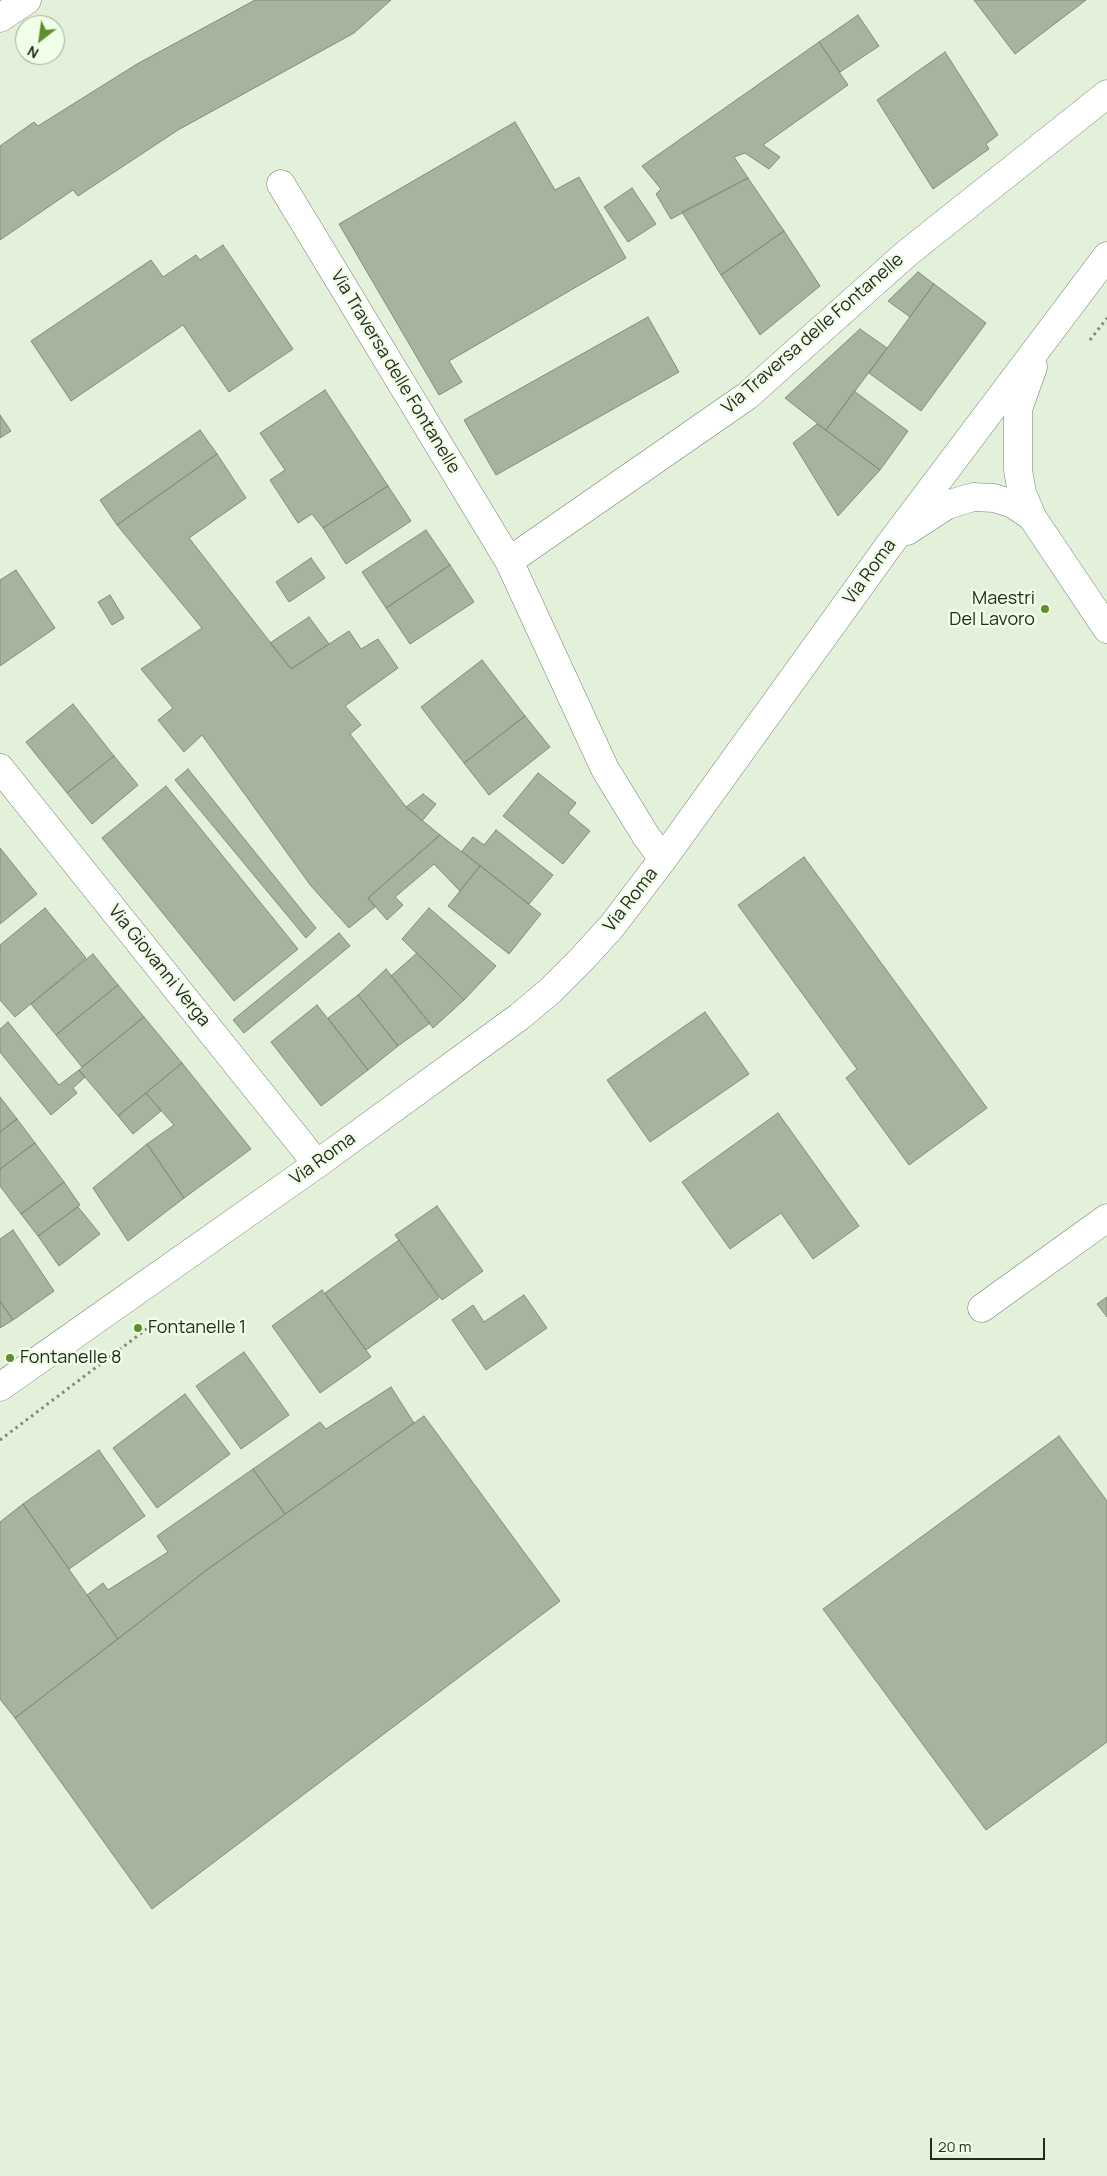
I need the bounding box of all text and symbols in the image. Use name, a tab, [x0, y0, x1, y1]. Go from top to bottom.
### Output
north arrow	[15, 15, 65, 65]
text: N	[24, 42, 42, 63]
street label: Via Traversa delle Fontanelle	[718, 249, 908, 419]
street label: Via Traversa delle Fontanelle	[326, 266, 464, 478]
street label: Via Roma	[839, 535, 901, 609]
place label: Maestri Del Lavoro	[949, 588, 1035, 630]
marker: Maestri Del Lavoro	[1039, 603, 1051, 615]
street label: Via Roma	[599, 864, 663, 936]
street label: Via Giovanni Verga	[103, 901, 215, 1031]
street label: Via Roma	[286, 1128, 360, 1190]
place label: Fontanelle 1	[148, 1317, 246, 1339]
marker: Fontanelle 1	[132, 1322, 144, 1334]
place label: Fontanelle 8	[20, 1347, 121, 1369]
marker: Fontanelle 8	[4, 1352, 16, 1364]
scale bar	[932, 2128, 1047, 2160]
text: 20 m	[938, 2136, 971, 2157]

